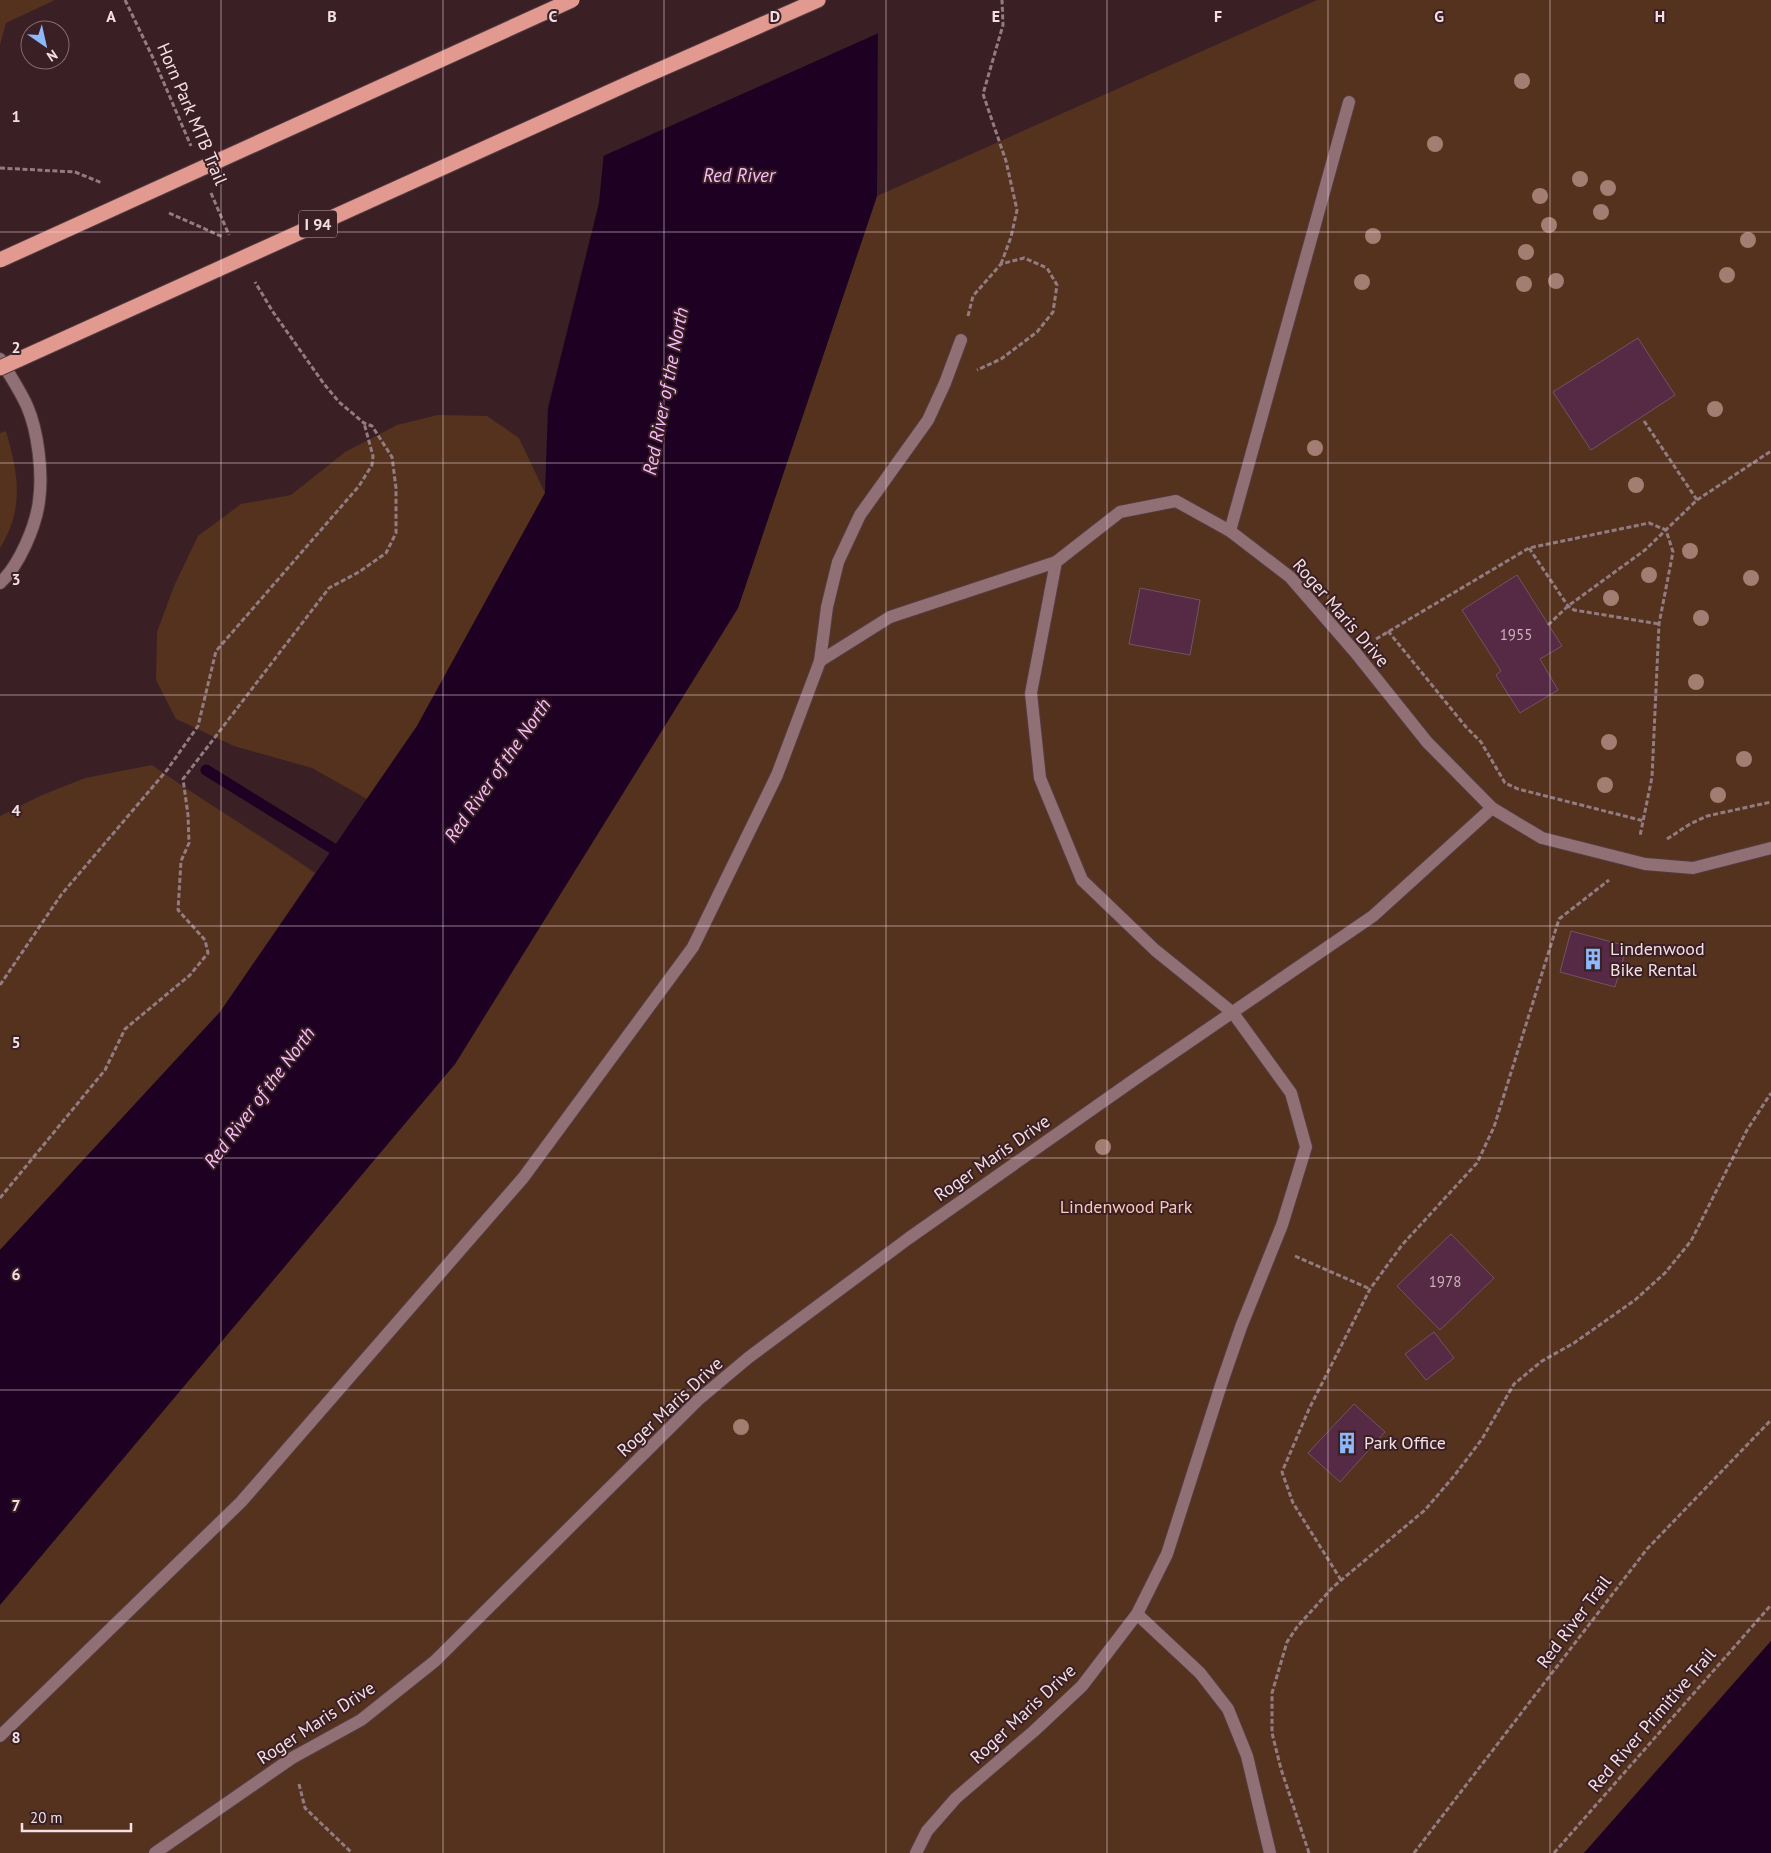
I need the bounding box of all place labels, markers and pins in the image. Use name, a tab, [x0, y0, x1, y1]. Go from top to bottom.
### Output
place label: Lindenwood Bike Rental	[1610, 937, 1705, 981]
building icon: Lindenwood Bike Rental	[1580, 946, 1606, 972]
building icon: Park Office	[1334, 1430, 1360, 1456]
place label: Park Office	[1364, 1431, 1446, 1454]

